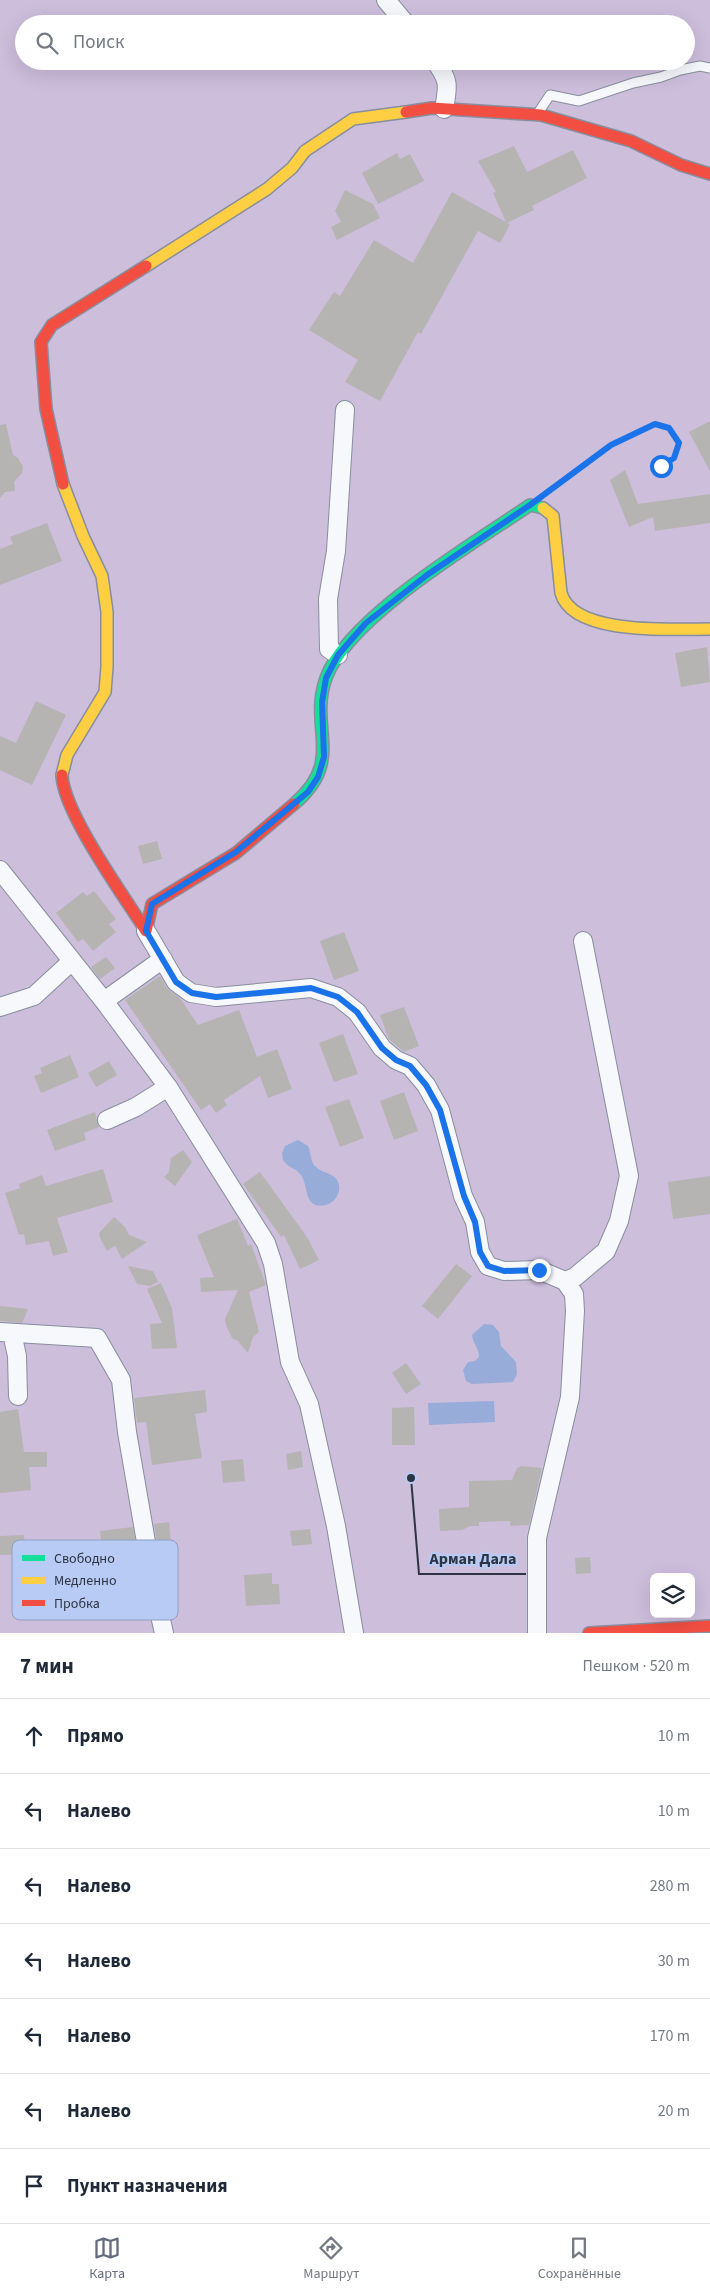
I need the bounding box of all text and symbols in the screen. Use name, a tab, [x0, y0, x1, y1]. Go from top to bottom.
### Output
search box	[15, 15, 695, 70]
icon: search	[33, 29, 61, 57]
text: Поиск	[73, 29, 124, 56]
route start	[650, 455, 673, 478]
route end	[528, 1259, 551, 1282]
legend	[12, 1540, 178, 1620]
callout: Арман Дала	[419, 1543, 526, 1574]
text: Арман Дала	[429, 1548, 516, 1570]
text: Свободно	[54, 1549, 115, 1569]
text: Медленно	[54, 1571, 117, 1591]
map controls	[650, 1573, 695, 1618]
button: layers	[650, 1573, 695, 1618]
text: Пробка	[54, 1594, 100, 1614]
text: 7 мин	[20, 1651, 74, 1681]
text: Пешком · 520 m	[583, 1655, 690, 1677]
icon: ahead	[20, 1722, 48, 1750]
text: Прямо	[67, 1723, 124, 1750]
text: 10 m	[658, 1725, 690, 1747]
icon: left	[20, 1797, 48, 1825]
text: Налево	[67, 1798, 131, 1825]
text: 10 m	[658, 1800, 690, 1822]
icon: left	[20, 1872, 48, 1900]
text: Налево	[67, 1873, 131, 1900]
text: 280 m	[650, 1875, 690, 1897]
icon: left	[20, 1947, 48, 1975]
text: Налево	[67, 1948, 131, 1975]
text: 30 m	[658, 1950, 690, 1972]
icon: left	[20, 2022, 48, 2050]
text: Налево	[67, 2023, 131, 2050]
text: 170 m	[650, 2025, 690, 2047]
icon: left	[20, 2097, 48, 2125]
text: Налево	[67, 2098, 131, 2125]
text: 20 m	[658, 2100, 690, 2122]
icon: arrive	[20, 2172, 48, 2200]
text: Пункт назначения	[67, 2173, 228, 2200]
tab: Карта	[89, 2234, 125, 2284]
tab: Маршрут	[303, 2234, 359, 2284]
tab: Сохранённые	[538, 2234, 621, 2284]

